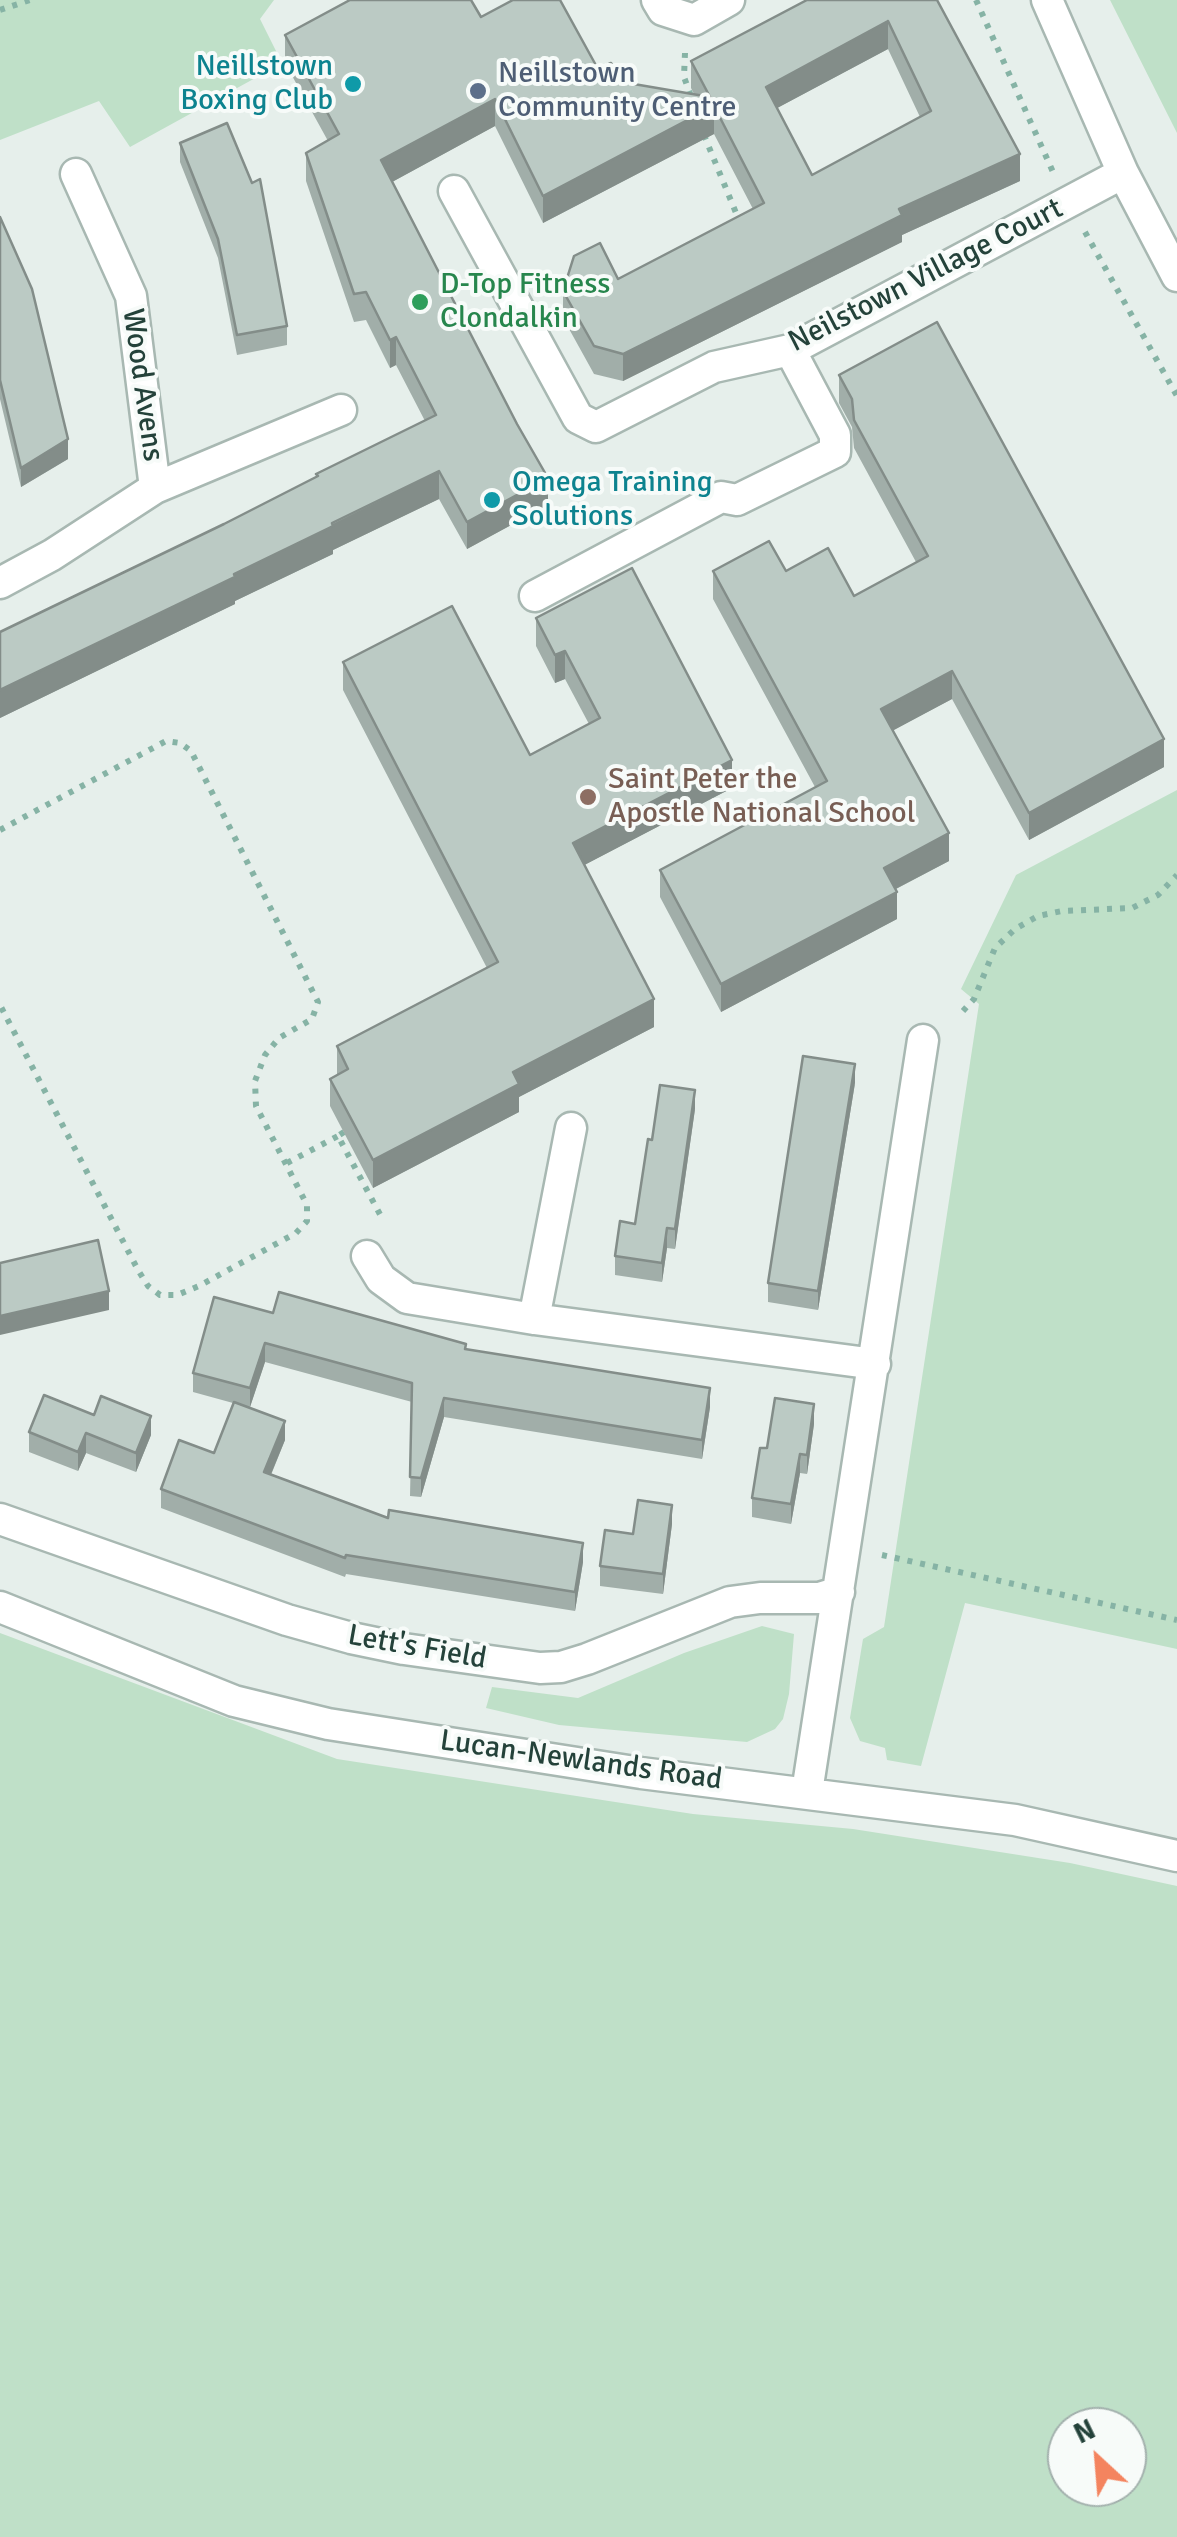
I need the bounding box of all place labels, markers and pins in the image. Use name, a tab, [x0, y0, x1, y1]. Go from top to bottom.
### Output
place label: Neillstown Boxing Club	[180, 49, 333, 120]
place label: Neillstown Community Centre	[498, 56, 737, 126]
marker: Neillstown Boxing Club	[342, 73, 364, 95]
marker: Neillstown Community Centre	[467, 80, 489, 102]
place label: D-Top Fitness Clondalkin	[440, 267, 610, 338]
marker: D-Top Fitness Clondalkin	[409, 291, 431, 313]
place label: Omega Training Solutions	[512, 465, 713, 536]
marker: Omega Training Solutions	[481, 489, 503, 511]
place label: Saint Peter the Apostle National School	[608, 762, 915, 832]
marker: Saint Peter the Apostle National School	[577, 786, 599, 808]

